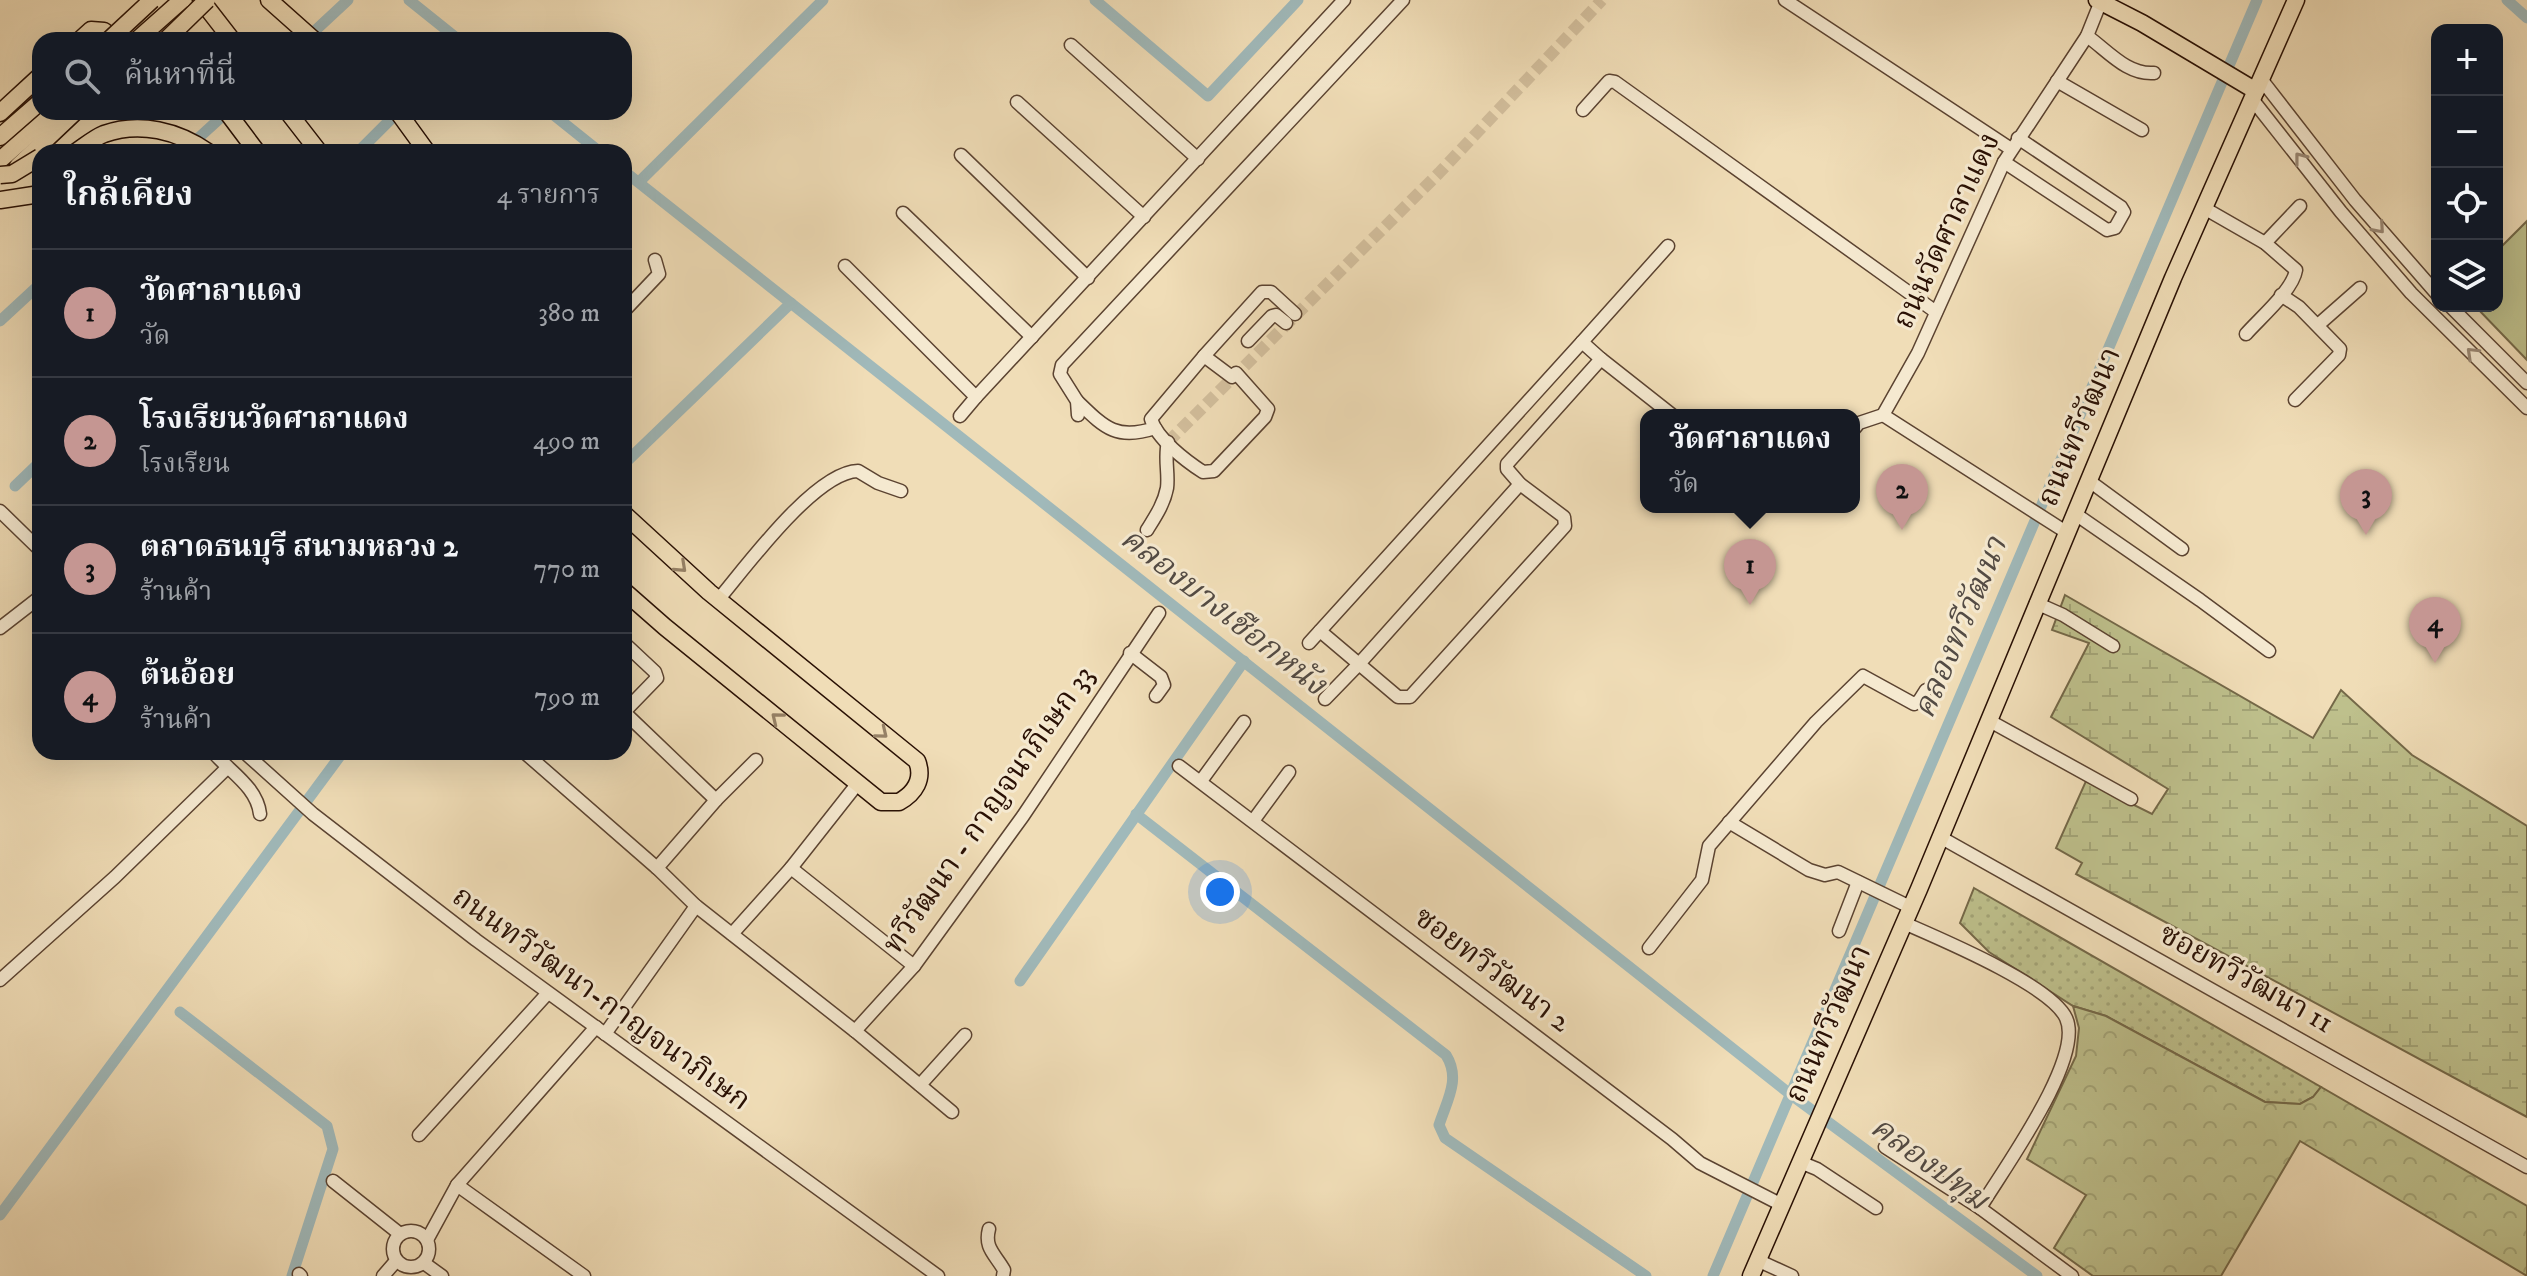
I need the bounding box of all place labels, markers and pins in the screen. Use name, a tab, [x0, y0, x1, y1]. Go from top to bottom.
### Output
pin: 2	[1876, 464, 1928, 530]
pin: 3	[2340, 469, 2392, 535]
pin: 1	[1724, 539, 1776, 605]
pin: 4	[2409, 597, 2461, 663]

